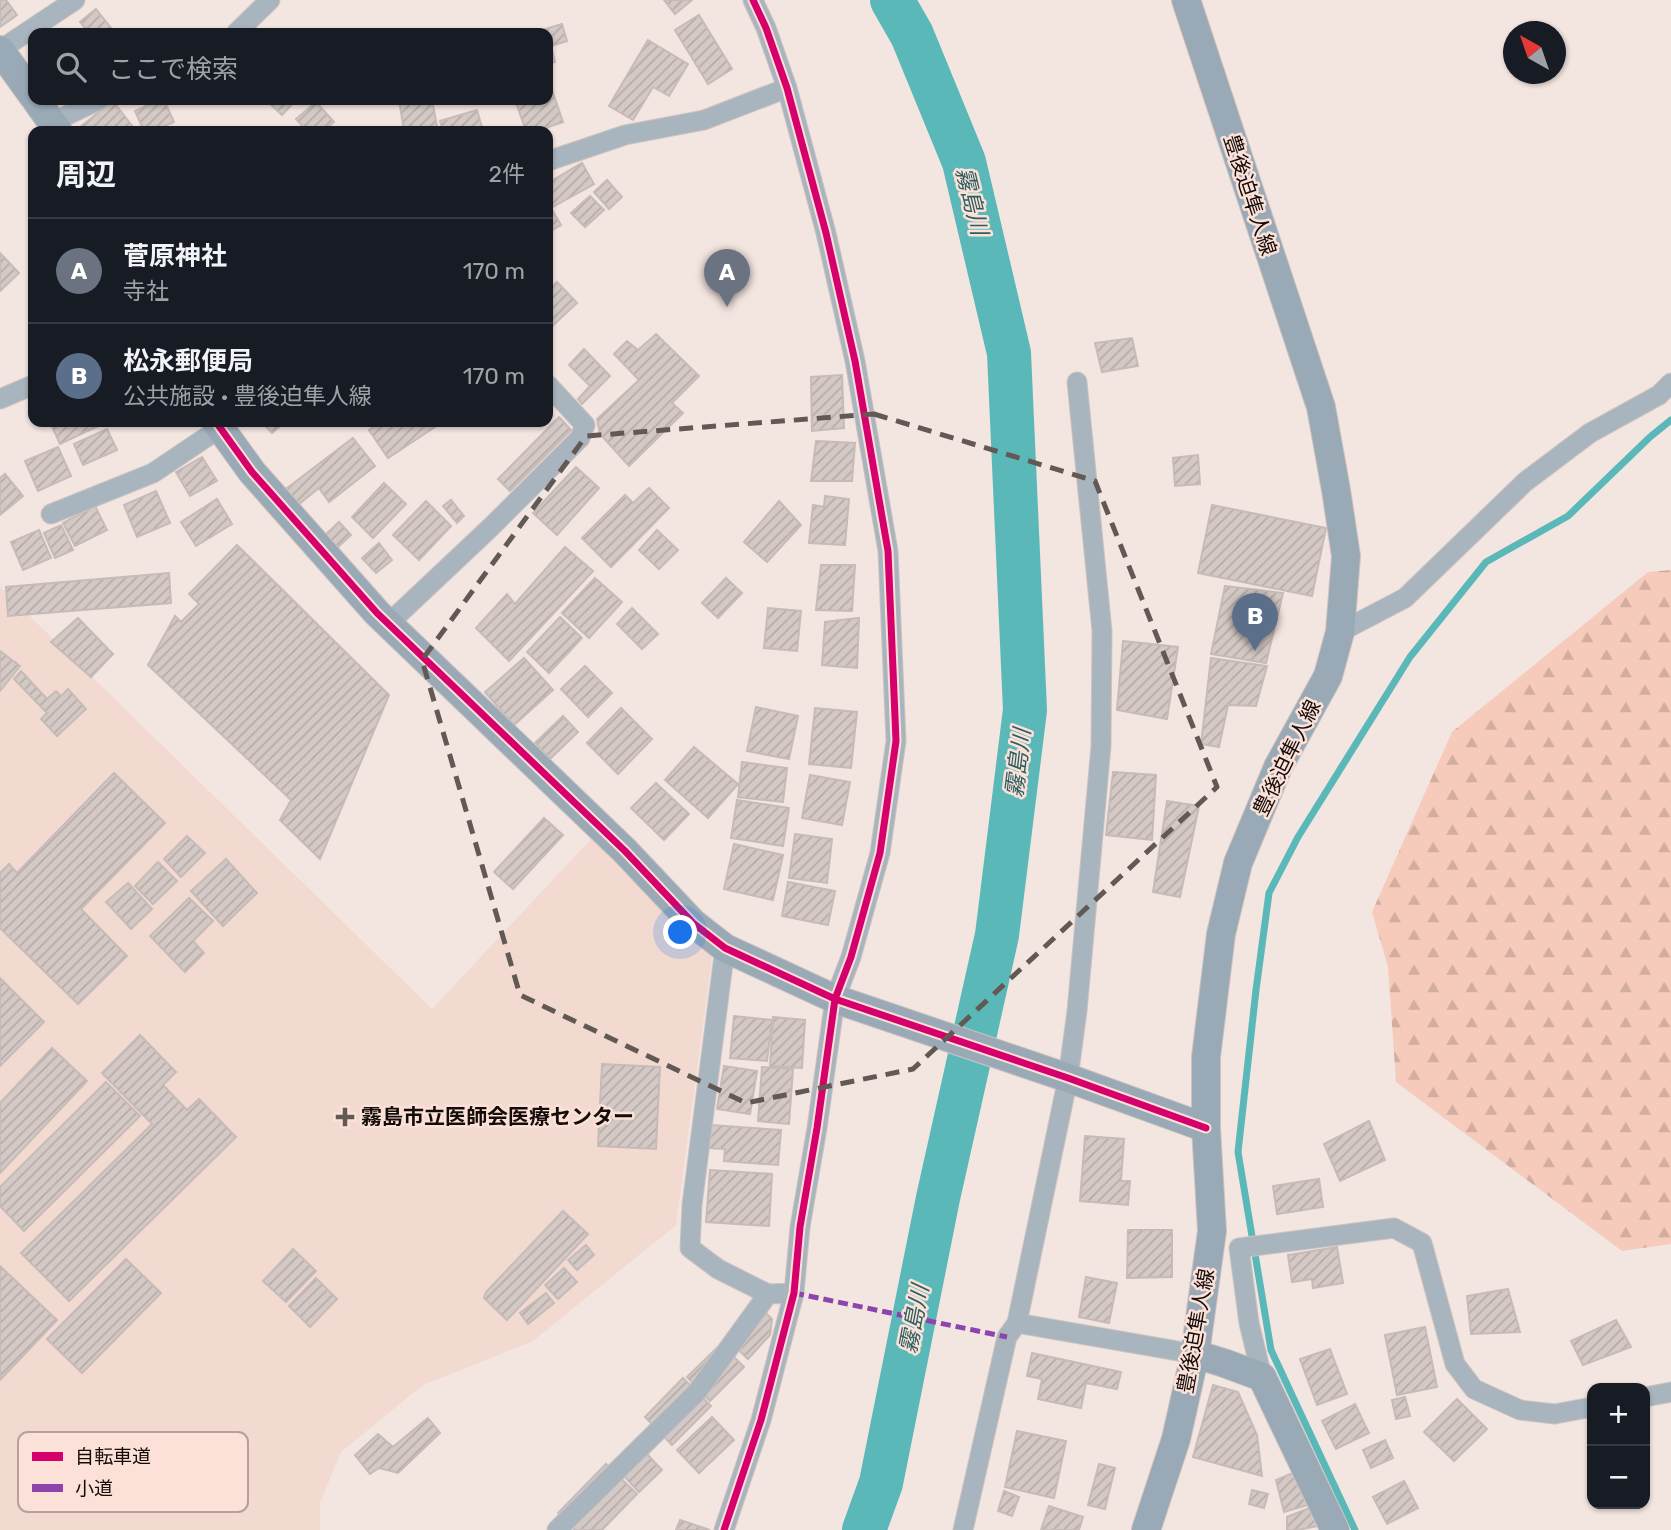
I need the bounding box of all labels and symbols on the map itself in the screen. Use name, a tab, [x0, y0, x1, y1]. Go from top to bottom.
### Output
north arrow	[1503, 21, 1566, 84]
street label: 豊後迫隼人線	[1219, 131, 1282, 259]
water label: 霧島川	[950, 164, 995, 241]
pin: A	[704, 249, 750, 307]
pin: B	[1232, 593, 1278, 651]
street label: 豊後迫隼人線	[1248, 696, 1325, 820]
water label: 霧島川	[1000, 724, 1036, 799]
your location	[663, 915, 697, 949]
place label: 霧島市立医師会医療センター	[361, 1104, 634, 1129]
marker: 霧島市立医師会医療センター	[335, 1107, 355, 1127]
street label: 豊後迫隼人線	[1172, 1267, 1219, 1395]
water label: 霧島川	[894, 1280, 935, 1356]
legend	[18, 1432, 248, 1512]
text: 自転車道	[75, 1445, 151, 1468]
text: 小道	[75, 1477, 113, 1500]

